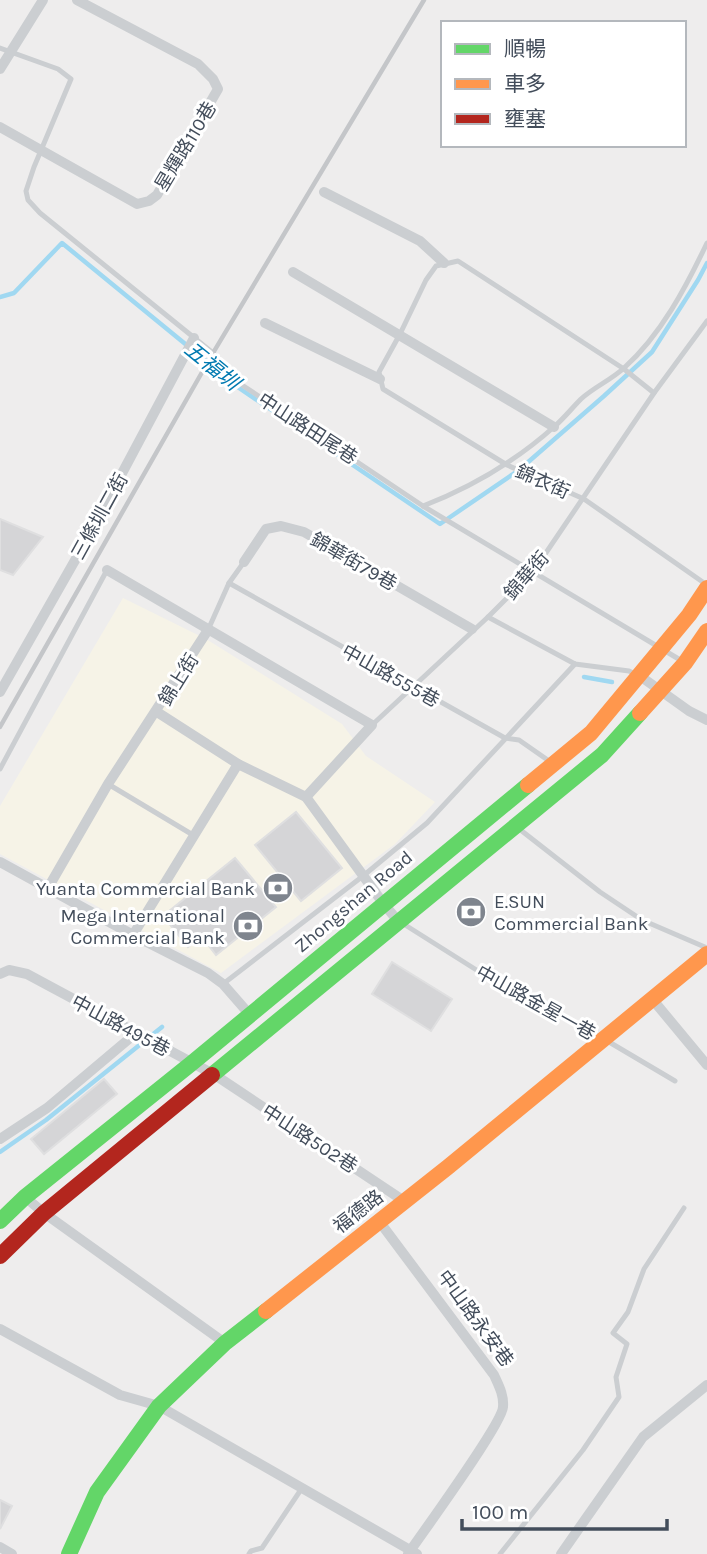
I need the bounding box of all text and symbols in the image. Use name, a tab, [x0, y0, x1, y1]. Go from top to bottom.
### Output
legend	[441, 21, 686, 147]
text: 順暢	[504, 37, 546, 61]
text: 車多	[504, 72, 546, 96]
street label: 星輝路110巷	[151, 98, 221, 195]
text: 壅塞	[504, 107, 546, 131]
water label: 五福圳	[180, 337, 246, 397]
street label: 中山路田尾巷	[254, 389, 361, 469]
street label: 錦衣街	[512, 460, 573, 504]
street label: 三條圳二街	[67, 470, 133, 563]
street label: 錦華街79巷	[306, 528, 401, 595]
street label: 錦華街	[500, 547, 554, 604]
street label: 中山路555巷	[338, 640, 443, 712]
street label: 錦上街	[154, 650, 203, 710]
street label: Zhongshan Road	[290, 846, 417, 957]
bank icon: Yuanta Commercial Bank	[261, 871, 295, 905]
place label: Yuanta Commercial Bank	[36, 878, 255, 900]
place label: E.SUN Commercial Bank	[494, 891, 649, 935]
bank icon: E.SUN Commercial Bank	[454, 895, 488, 929]
place label: Mega International Commercial Bank	[61, 905, 225, 949]
bank icon: Mega International Commercial Bank	[231, 909, 265, 943]
street label: 中山路金星一巷	[472, 961, 599, 1045]
street label: 中山路495巷	[68, 991, 174, 1061]
street label: 中山路502巷	[258, 1100, 361, 1178]
street label: 福德路	[329, 1186, 388, 1238]
street label: 中山路永安巷	[433, 1266, 518, 1371]
scale bar	[462, 1488, 667, 1532]
text: 100 m	[472, 1500, 529, 1524]

